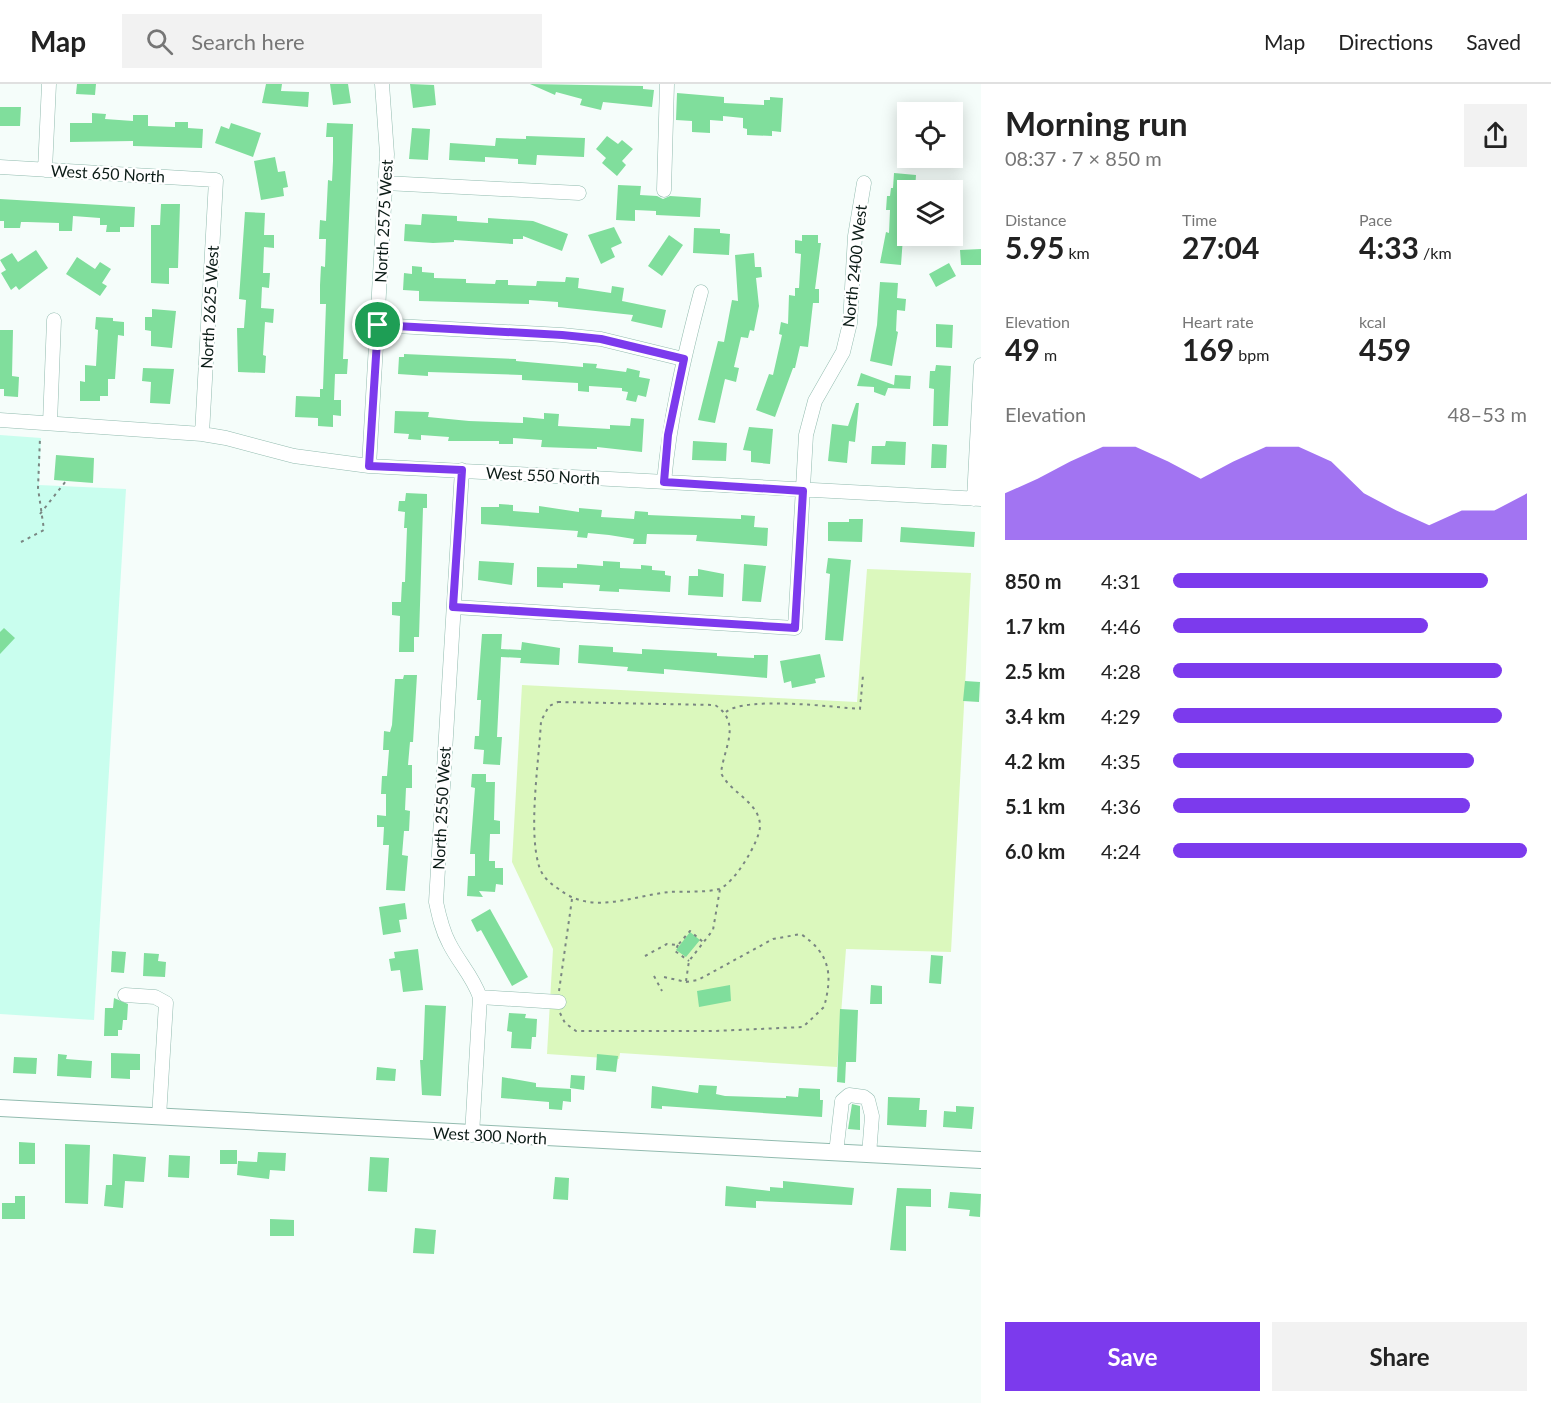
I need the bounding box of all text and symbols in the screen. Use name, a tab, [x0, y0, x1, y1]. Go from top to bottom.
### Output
search box	[122, 14, 542, 68]
text: Map	[30, 24, 86, 58]
icon: search	[143, 25, 176, 58]
text: Search here	[191, 28, 305, 55]
text: Map	[1264, 29, 1305, 54]
text: Directions	[1338, 29, 1433, 54]
text: Saved	[1466, 29, 1521, 54]
map controls	[897, 102, 963, 246]
button: locate	[897, 102, 963, 168]
text: Morning run	[1005, 103, 1188, 143]
button: share	[1464, 104, 1527, 167]
text: 08:37 · 7 × 850 m	[1005, 146, 1162, 170]
street label: North 2575 West	[370, 159, 396, 283]
street label: West 650 North	[50, 161, 166, 185]
button: layers	[897, 180, 963, 246]
street label: North 2400 West	[838, 203, 870, 328]
text: Distance	[1005, 210, 1066, 229]
text: Time	[1182, 210, 1217, 229]
text: Pace	[1359, 210, 1392, 229]
text: 5.95	[1005, 229, 1064, 265]
text: 27:04	[1182, 229, 1259, 265]
text: 4:33	[1359, 229, 1419, 265]
text: km	[1064, 243, 1090, 262]
text: /km	[1419, 243, 1452, 262]
street label: North 2625 West	[196, 245, 222, 369]
pin	[352, 299, 403, 350]
icon: arrive	[361, 308, 394, 341]
text: Elevation	[1005, 312, 1070, 331]
text: Heart rate	[1182, 312, 1254, 331]
text: kcal	[1359, 312, 1386, 331]
text: 49	[1005, 331, 1040, 367]
text: 169	[1182, 331, 1234, 367]
text: 459	[1359, 331, 1411, 367]
text: m	[1040, 345, 1057, 364]
text: bpm	[1234, 345, 1269, 364]
text: Elevation	[1005, 402, 1086, 426]
text: 48–53 m	[1447, 402, 1527, 426]
street label: West 550 North	[485, 463, 601, 487]
text: 850 m	[1005, 569, 1061, 593]
text: 4:31	[1101, 569, 1141, 593]
text: 1.7 km	[1005, 614, 1065, 638]
text: 4:46	[1101, 614, 1141, 638]
text: 2.5 km	[1005, 659, 1065, 683]
text: 4:28	[1101, 659, 1141, 683]
text: 3.4 km	[1005, 704, 1065, 728]
text: 4:29	[1101, 704, 1141, 728]
street label: North 2550 West	[428, 746, 454, 870]
text: 4.2 km	[1005, 749, 1065, 773]
text: 4:35	[1101, 749, 1141, 773]
text: 5.1 km	[1005, 794, 1065, 818]
text: 4:36	[1101, 794, 1141, 818]
text: 6.0 km	[1005, 839, 1065, 863]
text: 4:24	[1101, 839, 1141, 863]
street label: West 300 North	[432, 1123, 548, 1147]
button: Save	[1005, 1322, 1260, 1391]
button: Share	[1272, 1322, 1527, 1391]

